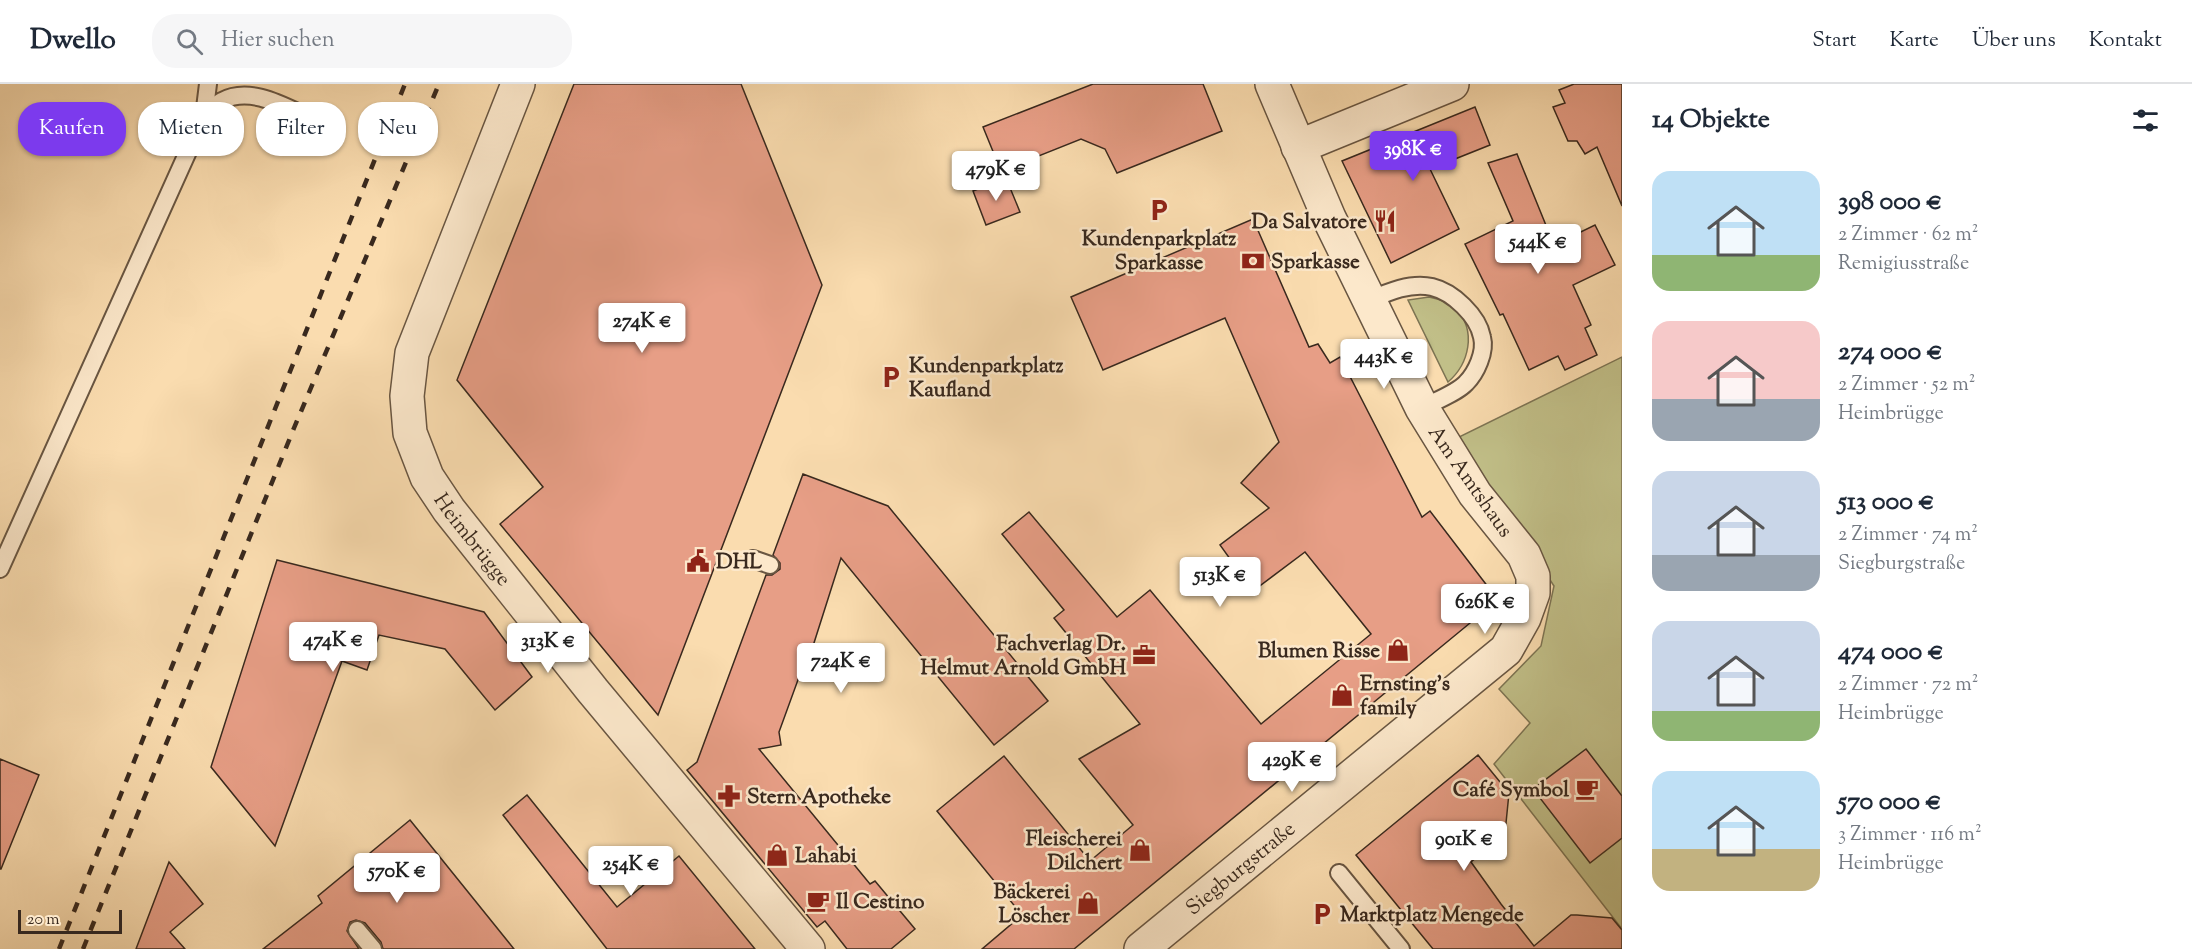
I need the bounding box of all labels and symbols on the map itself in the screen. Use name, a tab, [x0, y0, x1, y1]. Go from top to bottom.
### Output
pin: 398K €	[1364, 131, 1462, 182]
pin: 479K €	[947, 151, 1045, 202]
parking icon: Kundenparkplatz Sparkasse	[1146, 197, 1172, 223]
place label: Da Salvatore	[1252, 208, 1367, 238]
restaurant icon: Da Salvatore	[1372, 208, 1398, 234]
pin: 544K €	[1489, 224, 1587, 275]
place label: Kundenparkplatz Sparkasse	[1082, 225, 1236, 279]
bank icon: Sparkasse	[1240, 248, 1266, 274]
place label: Sparkasse	[1271, 248, 1360, 278]
pin: 274K €	[593, 303, 691, 354]
pin: 443K €	[1335, 339, 1433, 390]
place label: Kundenparkplatz Kaufland	[909, 352, 1064, 406]
parking icon: Kundenparkplatz Kaufland	[878, 364, 904, 390]
street label: Am Amtshaus	[1420, 420, 1519, 544]
street label: Heimbrügge	[425, 488, 517, 594]
public building icon: DHL	[685, 548, 711, 574]
place label: DHL	[716, 548, 762, 578]
pin: 513K €	[1171, 557, 1269, 608]
pin: 626K €	[1436, 584, 1534, 635]
pin: 474K €	[284, 622, 382, 673]
pin: 313K €	[499, 623, 597, 674]
place label: Fachverlag Dr. Helmut Arnold GmbH	[920, 630, 1126, 684]
place label: Blumen Risse	[1258, 637, 1380, 667]
shop icon: Blumen Risse	[1385, 637, 1411, 663]
office icon: Fachverlag Dr. Helmut Arnold GmbH	[1131, 642, 1157, 668]
pin: 724K €	[792, 643, 890, 694]
place label: Ernsting's family	[1360, 670, 1450, 724]
shop icon: Ernsting's family	[1329, 682, 1355, 708]
pin: 429K €	[1243, 742, 1341, 793]
place label: Café Symbol	[1453, 776, 1569, 806]
cafe icon: Café Symbol	[1574, 776, 1600, 802]
pharmacy icon: Stern Apotheke	[716, 783, 742, 809]
place label: Stern Apotheke	[747, 783, 891, 813]
street label: Siegburgstraße	[1180, 815, 1303, 923]
pin: 901K €	[1415, 821, 1513, 872]
place label: Fleischerei Dilchert	[1026, 825, 1123, 879]
shop icon: Fleischerei Dilchert	[1127, 837, 1153, 863]
shop icon: Lahabi	[764, 842, 790, 868]
place label: Lahabi	[795, 842, 857, 872]
pin: 254K €	[582, 846, 680, 897]
pin: 570K €	[348, 853, 446, 904]
place label: Bäckerei Löscher	[994, 878, 1070, 932]
cafe icon: Il Cestino	[805, 888, 831, 914]
place label: Il Cestino	[836, 888, 925, 918]
shop icon: Bäckerei Löscher	[1075, 890, 1101, 916]
parking icon: Marktplatz Mengede	[1309, 901, 1335, 927]
place label: Marktplatz Mengede	[1340, 901, 1524, 931]
scale bar	[18, 907, 122, 934]

